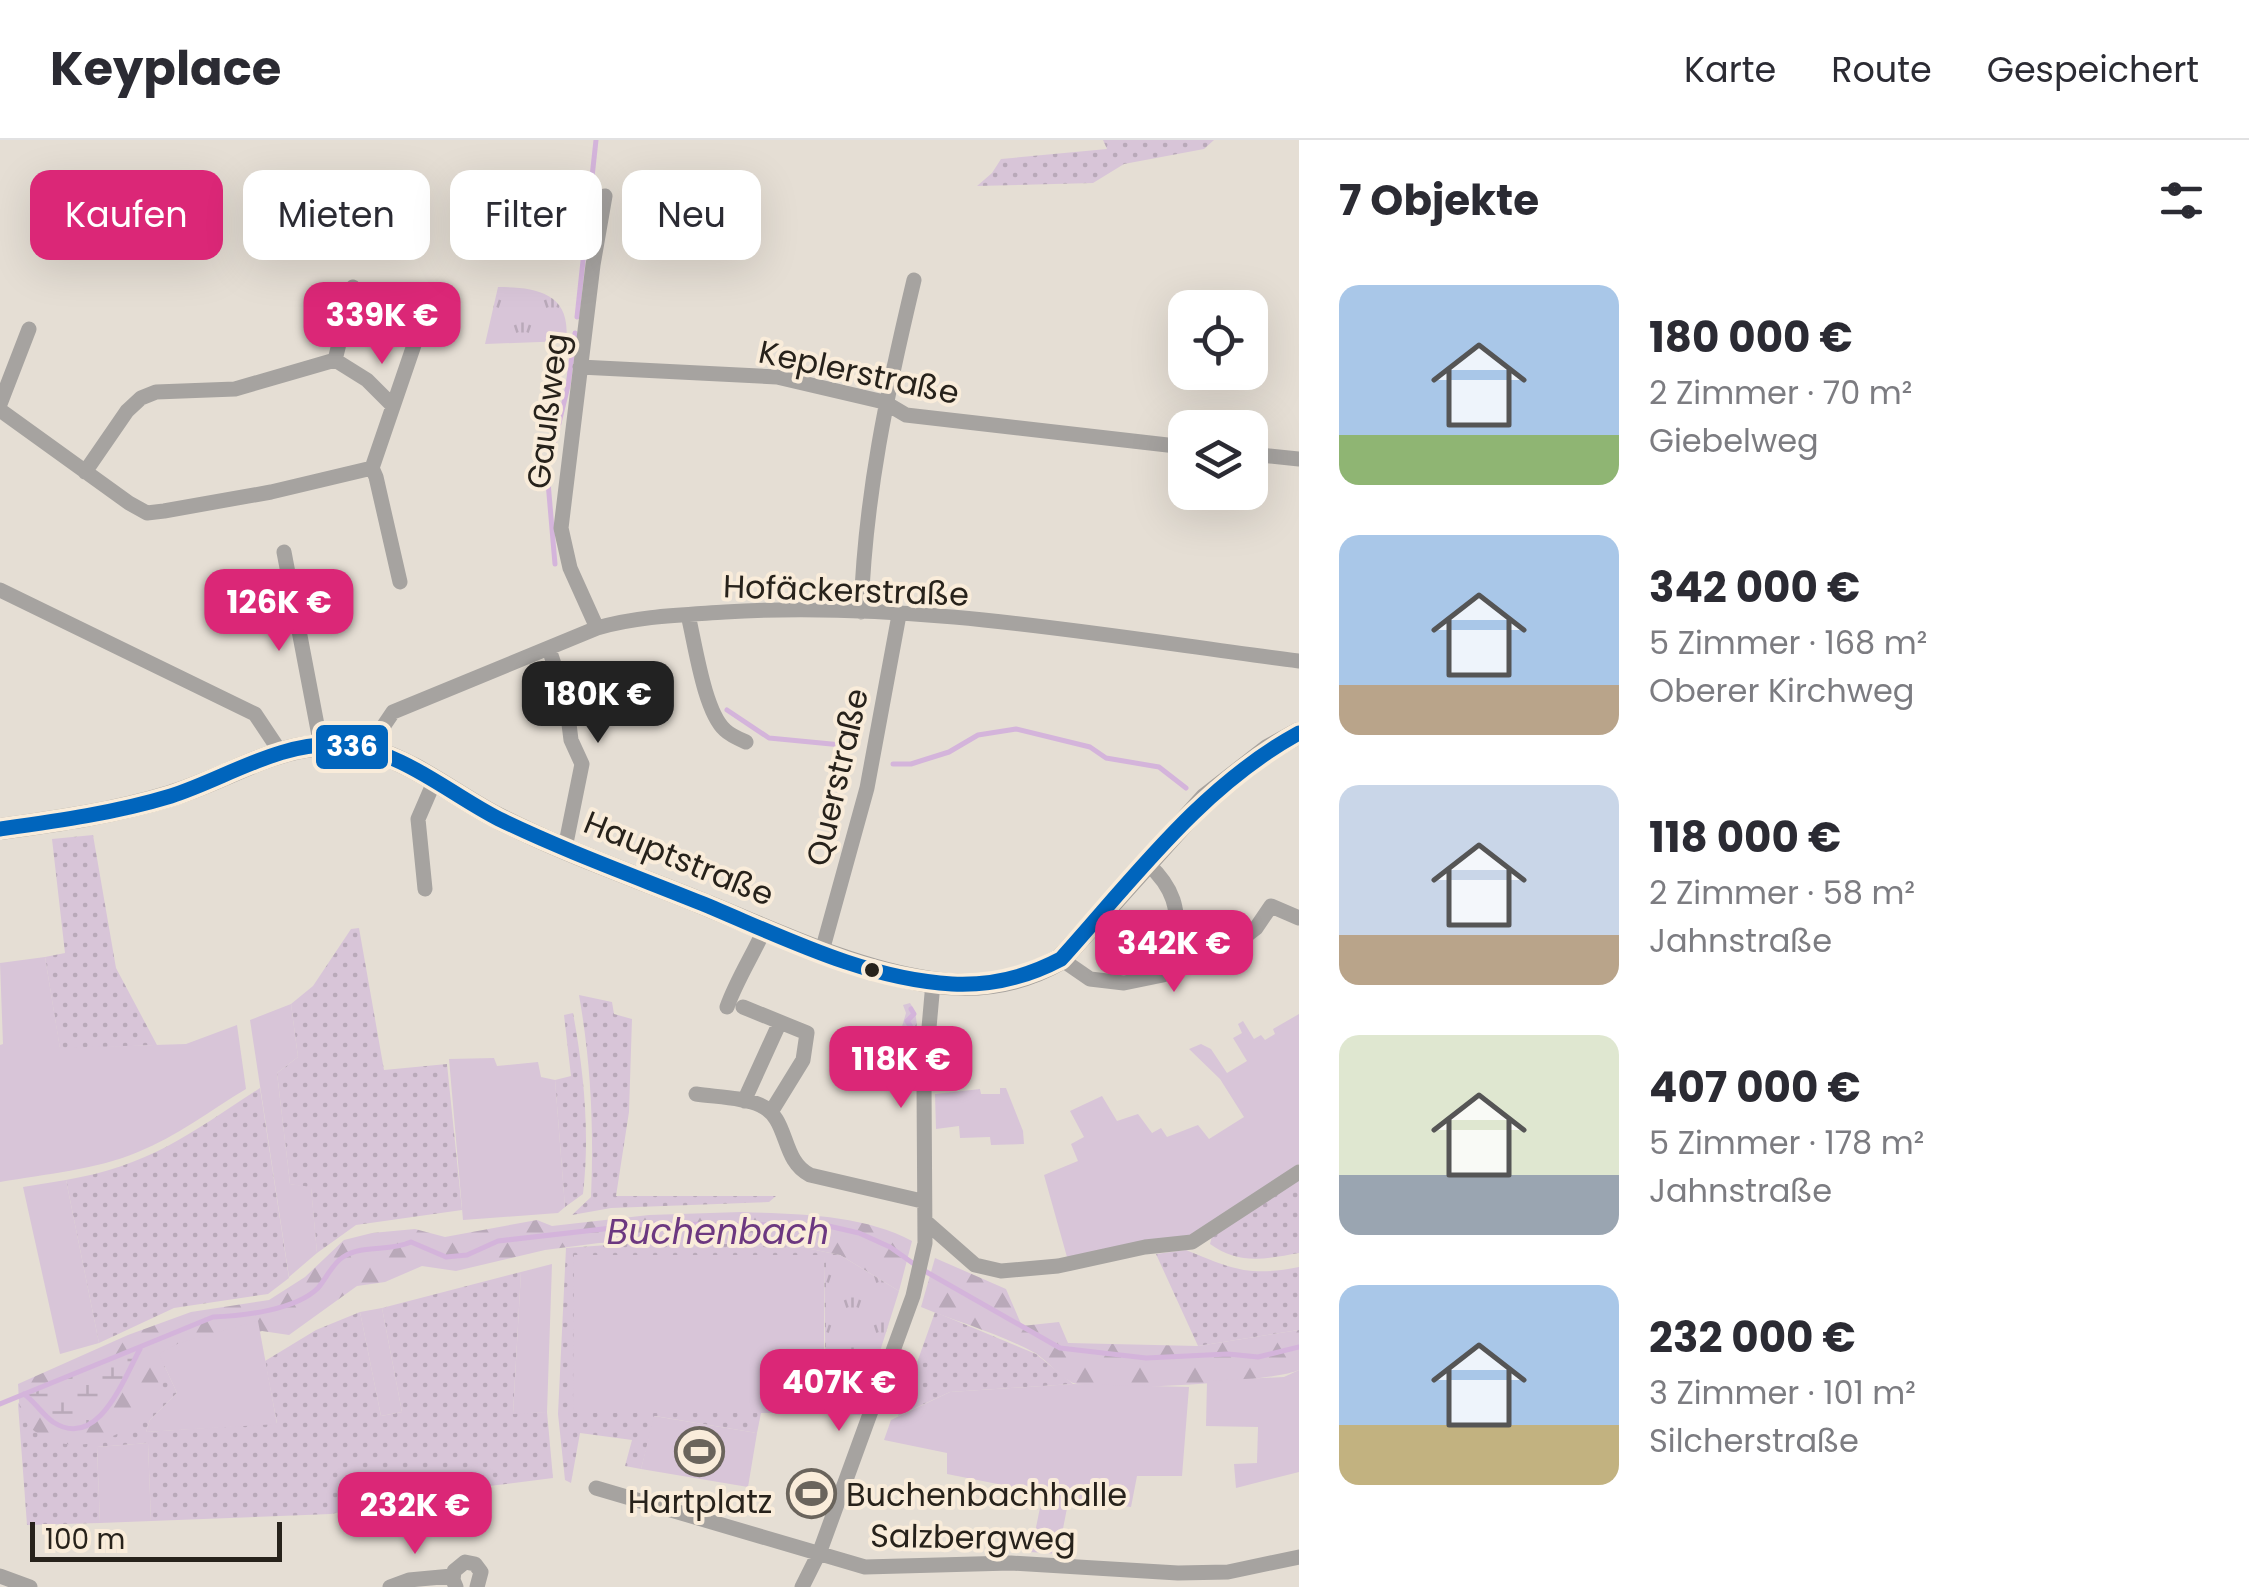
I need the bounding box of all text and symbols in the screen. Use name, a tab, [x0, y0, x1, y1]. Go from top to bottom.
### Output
text: Keyplace	[50, 35, 281, 102]
text: Karte	[1684, 45, 1776, 94]
text: Route	[1831, 45, 1932, 94]
text: Gespeichert	[1987, 45, 2199, 94]
chip: Kaufen	[30, 170, 223, 260]
chip: Mieten	[243, 170, 430, 260]
chip: Filter	[450, 170, 602, 260]
chip: Neu	[622, 170, 761, 260]
text: 7 Objekte	[1339, 171, 1539, 230]
icon: filters	[2154, 173, 2209, 228]
pin: 339K €	[301, 282, 463, 367]
map controls	[1168, 290, 1268, 510]
button: locate	[1168, 290, 1268, 390]
text: 339K €	[326, 292, 438, 337]
text: 180 000 €	[1649, 308, 1853, 367]
icon: home	[1419, 325, 1539, 445]
street label: Keplerstraße	[755, 329, 963, 415]
street label: Gaußweg	[515, 331, 579, 491]
text: 2 Zimmer · 70 m²	[1649, 370, 1912, 415]
button: layers	[1168, 410, 1268, 510]
text: Giebelweg	[1649, 418, 1819, 463]
text: 342 000 €	[1649, 558, 1860, 617]
street label: Hofäckerstraße	[722, 563, 970, 617]
pin: 126K €	[198, 569, 360, 654]
icon: home	[1419, 575, 1539, 695]
text: 126K €	[226, 579, 332, 624]
text: 5 Zimmer · 168 m²	[1649, 620, 1927, 665]
pin: 180K €	[517, 661, 679, 746]
text: Oberer Kirchweg	[1649, 668, 1914, 713]
text: 180K €	[544, 671, 652, 716]
street label: Querstraße	[795, 684, 879, 870]
line badge: 336	[314, 723, 390, 771]
text: 336	[326, 727, 378, 766]
street label: Hauptstraße	[577, 799, 781, 917]
text: 118 000 €	[1649, 808, 1841, 867]
icon: home	[1419, 825, 1539, 945]
text: 2 Zimmer · 58 m²	[1649, 870, 1915, 915]
pin: 342K €	[1093, 910, 1255, 995]
text: Jahnstraße	[1649, 918, 1832, 963]
text: 342K €	[1117, 920, 1231, 965]
unlabelled marker	[862, 960, 882, 980]
pin: 118K €	[820, 1026, 982, 1111]
text: 118K €	[851, 1036, 951, 1081]
text: 407 000 €	[1649, 1058, 1861, 1117]
icon: home	[1419, 1075, 1539, 1195]
text: 5 Zimmer · 178 m²	[1649, 1120, 1924, 1165]
text: Jahnstraße	[1649, 1168, 1832, 1213]
water label: Buchenbach	[607, 1207, 829, 1256]
text: 232 000 €	[1649, 1308, 1856, 1367]
icon: home	[1419, 1325, 1539, 1445]
pin: 407K €	[758, 1349, 920, 1434]
text: 407K €	[782, 1359, 896, 1404]
text: 3 Zimmer · 101 m²	[1649, 1370, 1916, 1415]
text: Silcherstraße	[1649, 1418, 1859, 1463]
sports icon: Hartplatz	[674, 1425, 726, 1477]
sports icon: Buchenbachhalle	[785, 1468, 837, 1520]
pin: 232K €	[334, 1472, 496, 1557]
place label: Buchenbachhalle	[846, 1472, 1127, 1517]
place label: Hartplatz	[628, 1479, 772, 1524]
text: 232K €	[360, 1482, 470, 1527]
street label: Salzbergweg	[870, 1513, 1076, 1561]
scale bar	[30, 1517, 282, 1562]
text: 100 m	[45, 1520, 125, 1559]

